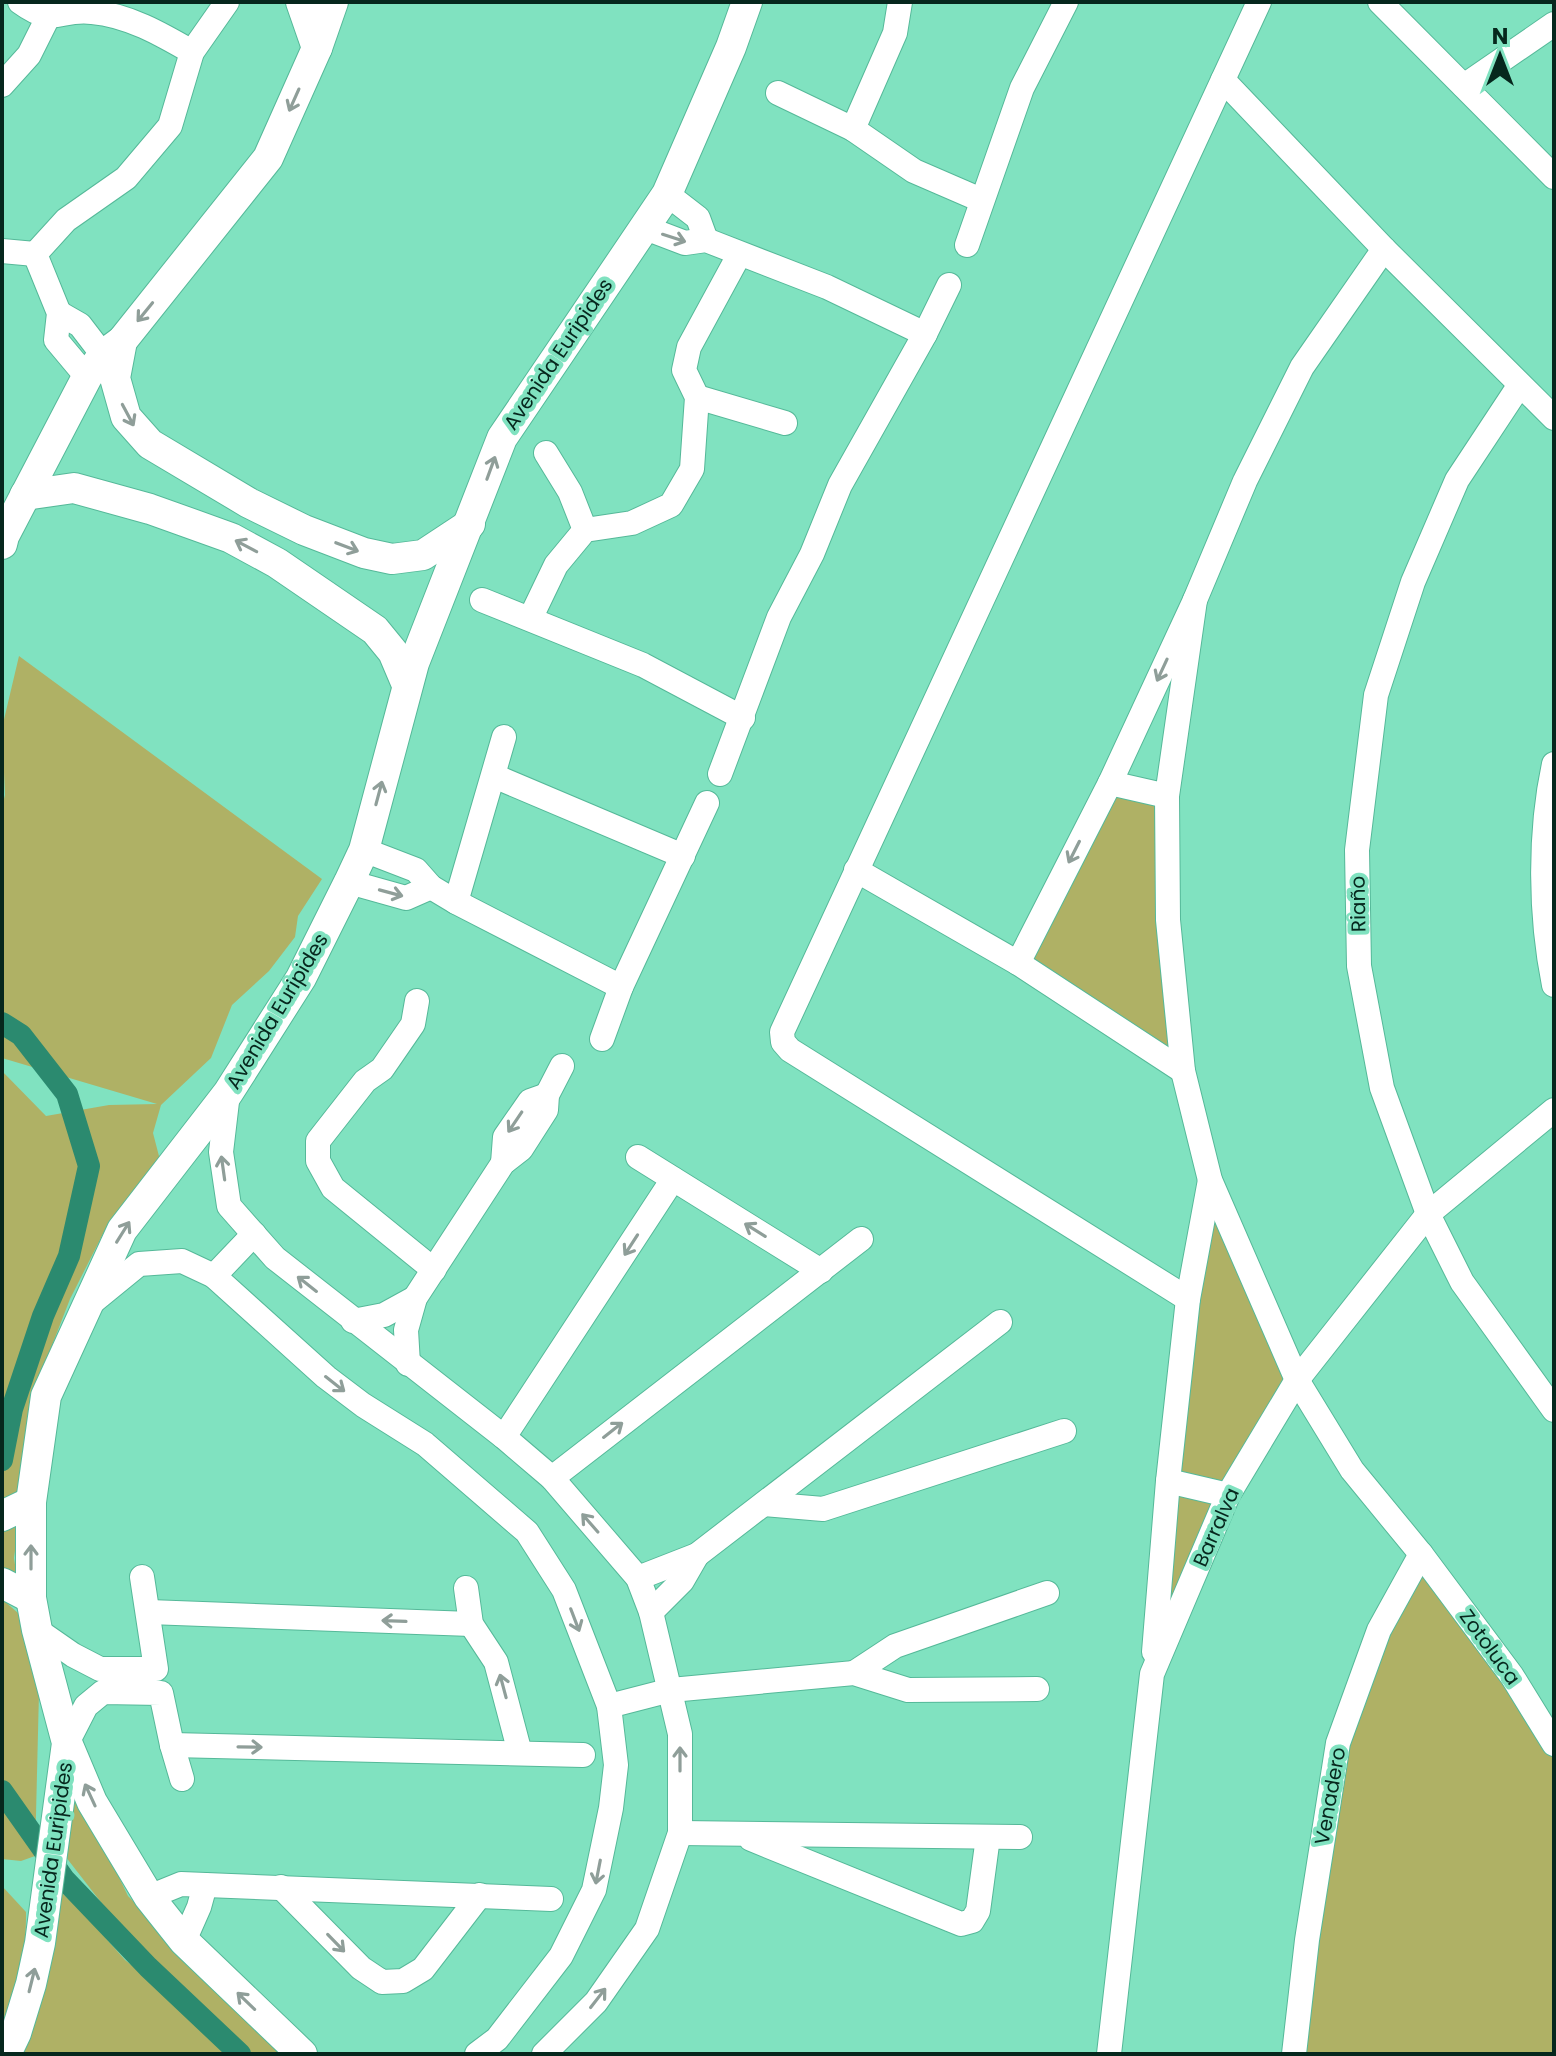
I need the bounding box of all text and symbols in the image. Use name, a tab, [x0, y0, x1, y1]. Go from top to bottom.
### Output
north arrow	[1460, 16, 1540, 96]
text: N	[1492, 21, 1508, 52]
one-way arrow	[285, 88, 300, 112]
one-way arrow	[661, 231, 686, 246]
street label: Avenida Euripides	[497, 273, 619, 435]
one-way arrow	[136, 301, 154, 322]
one-way arrow	[121, 403, 136, 426]
one-way arrow	[484, 456, 499, 481]
one-way arrow	[235, 538, 259, 554]
one-way arrow	[334, 541, 359, 555]
one-way arrow	[1154, 658, 1169, 682]
one-way arrow	[372, 780, 387, 806]
one-way arrow	[1066, 840, 1082, 864]
street label: Riaño	[1344, 876, 1372, 932]
one-way arrow	[377, 887, 403, 902]
street label: Avenida Euripides	[219, 928, 335, 1094]
one-way arrow	[507, 1111, 524, 1133]
one-way arrow	[215, 1156, 230, 1181]
one-way arrow	[115, 1221, 131, 1243]
one-way arrow	[744, 1221, 767, 1237]
one-way arrow	[622, 1233, 639, 1255]
one-way arrow	[297, 1275, 318, 1292]
one-way arrow	[324, 1375, 345, 1392]
one-way arrow	[602, 1422, 623, 1439]
street label: Barralva	[1186, 1483, 1246, 1571]
one-way arrow	[582, 1513, 600, 1533]
one-way arrow	[23, 1544, 38, 1571]
street label: Zotoluca	[1453, 1604, 1527, 1690]
one-way arrow	[569, 1608, 584, 1632]
one-way arrow	[381, 1613, 408, 1628]
one-way arrow	[494, 1673, 509, 1699]
one-way arrow	[236, 1739, 263, 1754]
street label: Venadero	[1308, 1745, 1352, 1847]
one-way arrow	[672, 1746, 688, 1773]
street label: Avenida Euripides	[27, 1760, 79, 1940]
one-way arrow	[82, 1783, 97, 1807]
one-way arrow	[590, 1859, 605, 1884]
one-way arrow	[326, 1933, 345, 1952]
one-way arrow	[25, 1968, 40, 1994]
one-way arrow	[589, 1988, 607, 2009]
one-way arrow	[236, 1992, 256, 2010]

